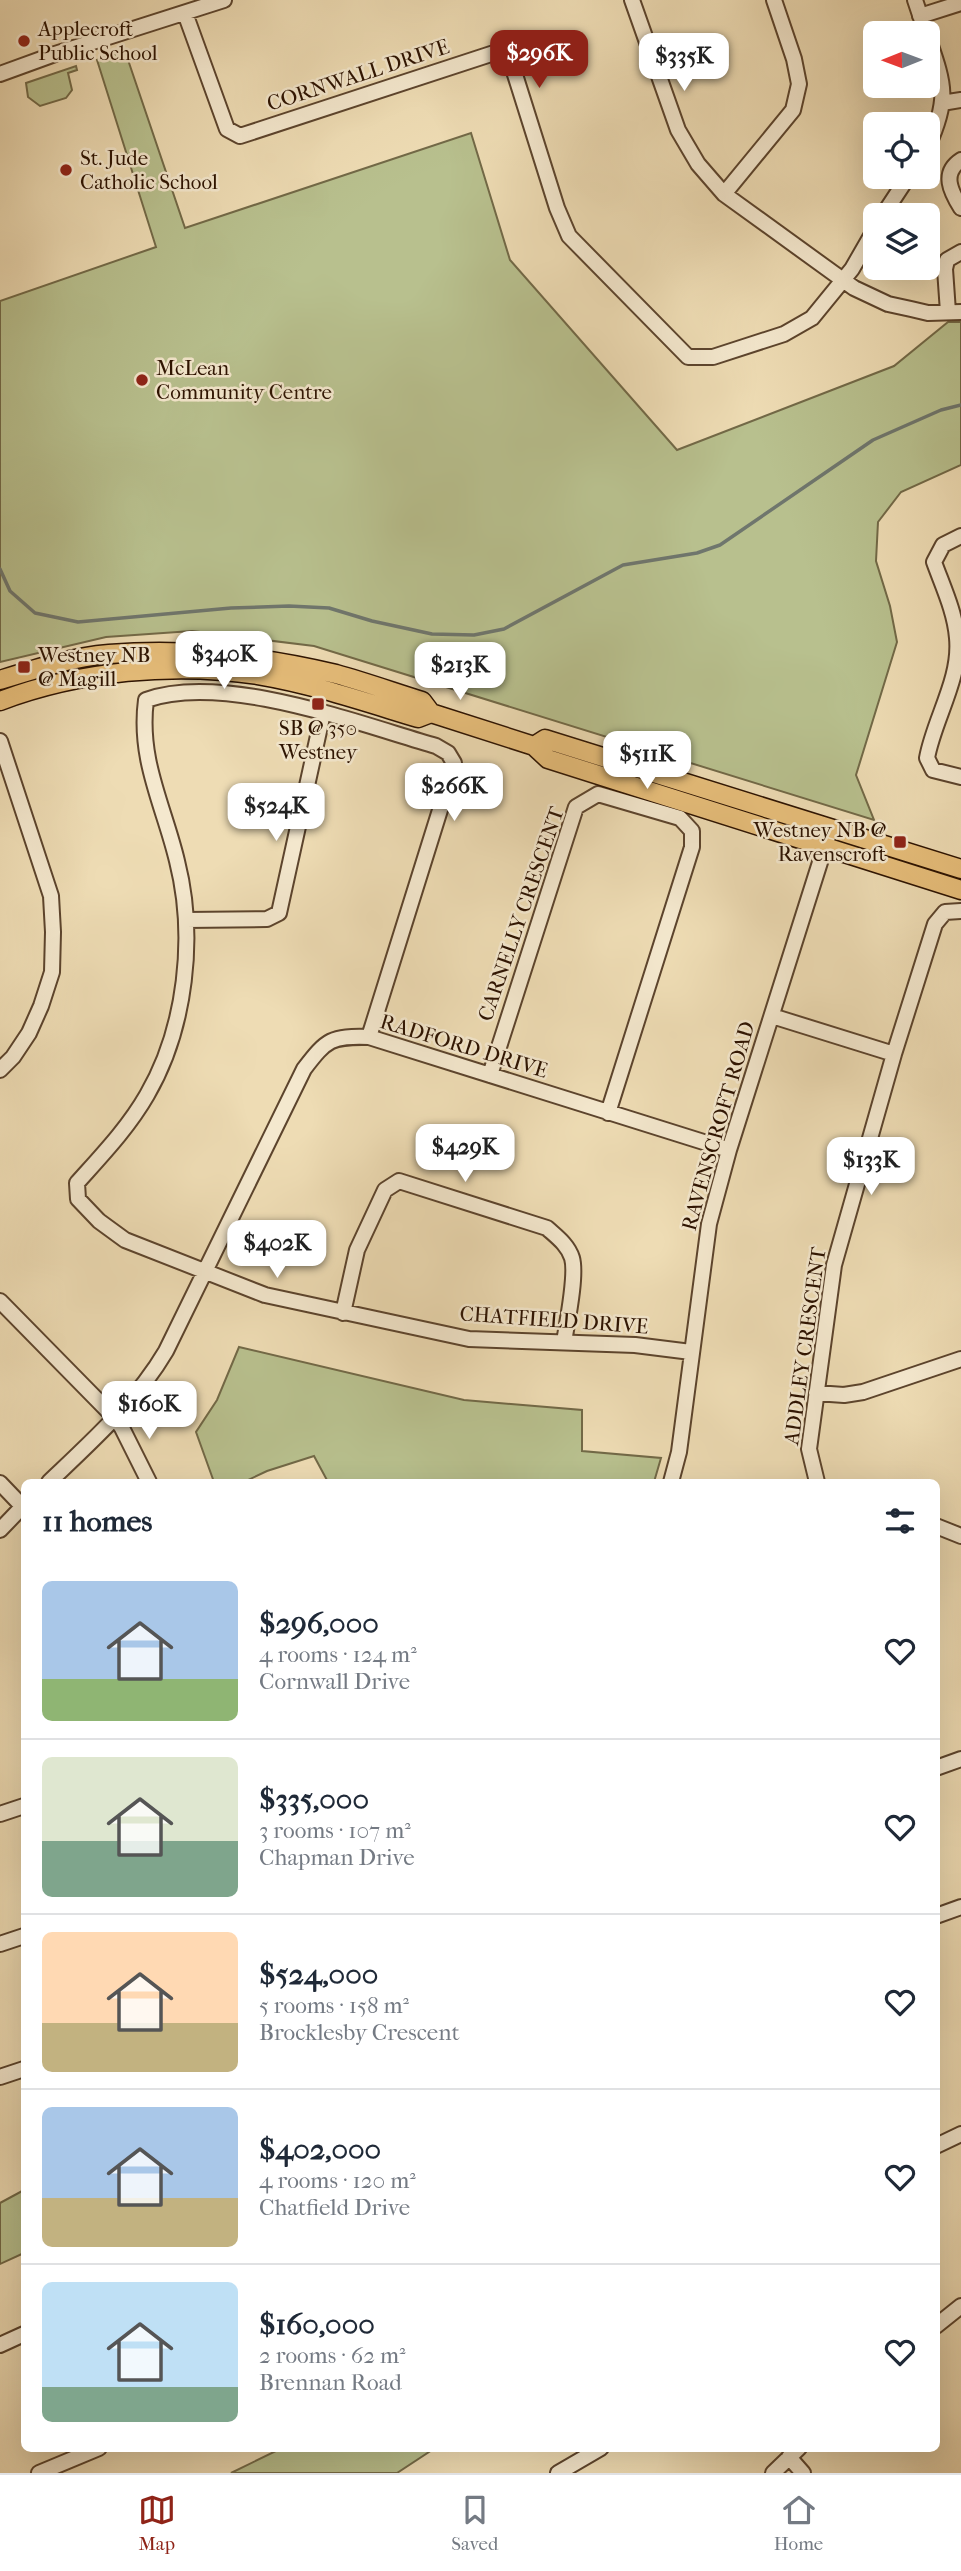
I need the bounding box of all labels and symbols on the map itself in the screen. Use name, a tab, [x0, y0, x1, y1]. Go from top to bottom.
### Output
place label: Applecroft Public School	[37, 17, 158, 65]
north arrow	[863, 21, 940, 98]
pin: $296K	[490, 31, 588, 90]
marker: Applecroft Public School	[16, 33, 32, 49]
street label: CORNWALL DRIVE	[264, 34, 452, 116]
pin: $335K	[635, 34, 733, 93]
place label: St. Jude Catholic School	[80, 146, 218, 194]
marker: St. Jude Catholic School	[58, 162, 74, 178]
place label: McLean Community Centre	[156, 356, 332, 404]
marker: McLean Community Centre	[134, 372, 150, 388]
pin: $340K	[175, 632, 273, 691]
pin: $213K	[411, 642, 509, 702]
place label: Westney NB @ Magill	[37, 643, 150, 691]
marker: Westney NB @ Magill	[16, 659, 32, 675]
marker: SB @ 350 Westney	[310, 696, 326, 712]
place label: SB @ 350 Westney	[278, 716, 358, 764]
pin: $511K	[598, 732, 696, 791]
pin: $266K	[405, 764, 503, 823]
pin: $524K	[227, 784, 325, 843]
street label: CARNELLY CRESCENT	[473, 803, 569, 1024]
place label: Westney NB @ Ravenscroft	[753, 818, 886, 866]
marker: Westney NB @ Ravenscroft	[892, 834, 908, 850]
street label: RADFORD DRIVE	[377, 1009, 551, 1083]
street label: RAVENSCROFT ROAD	[677, 1019, 759, 1233]
pin: $429K	[416, 1124, 514, 1184]
pin: $133K	[822, 1138, 920, 1197]
pin: $402K	[228, 1220, 326, 1280]
street label: ADDLEY CRESCENT	[779, 1245, 831, 1447]
street label: CHATFIELD DRIVE	[459, 1301, 649, 1339]
pin: $160K	[100, 1382, 198, 1441]

